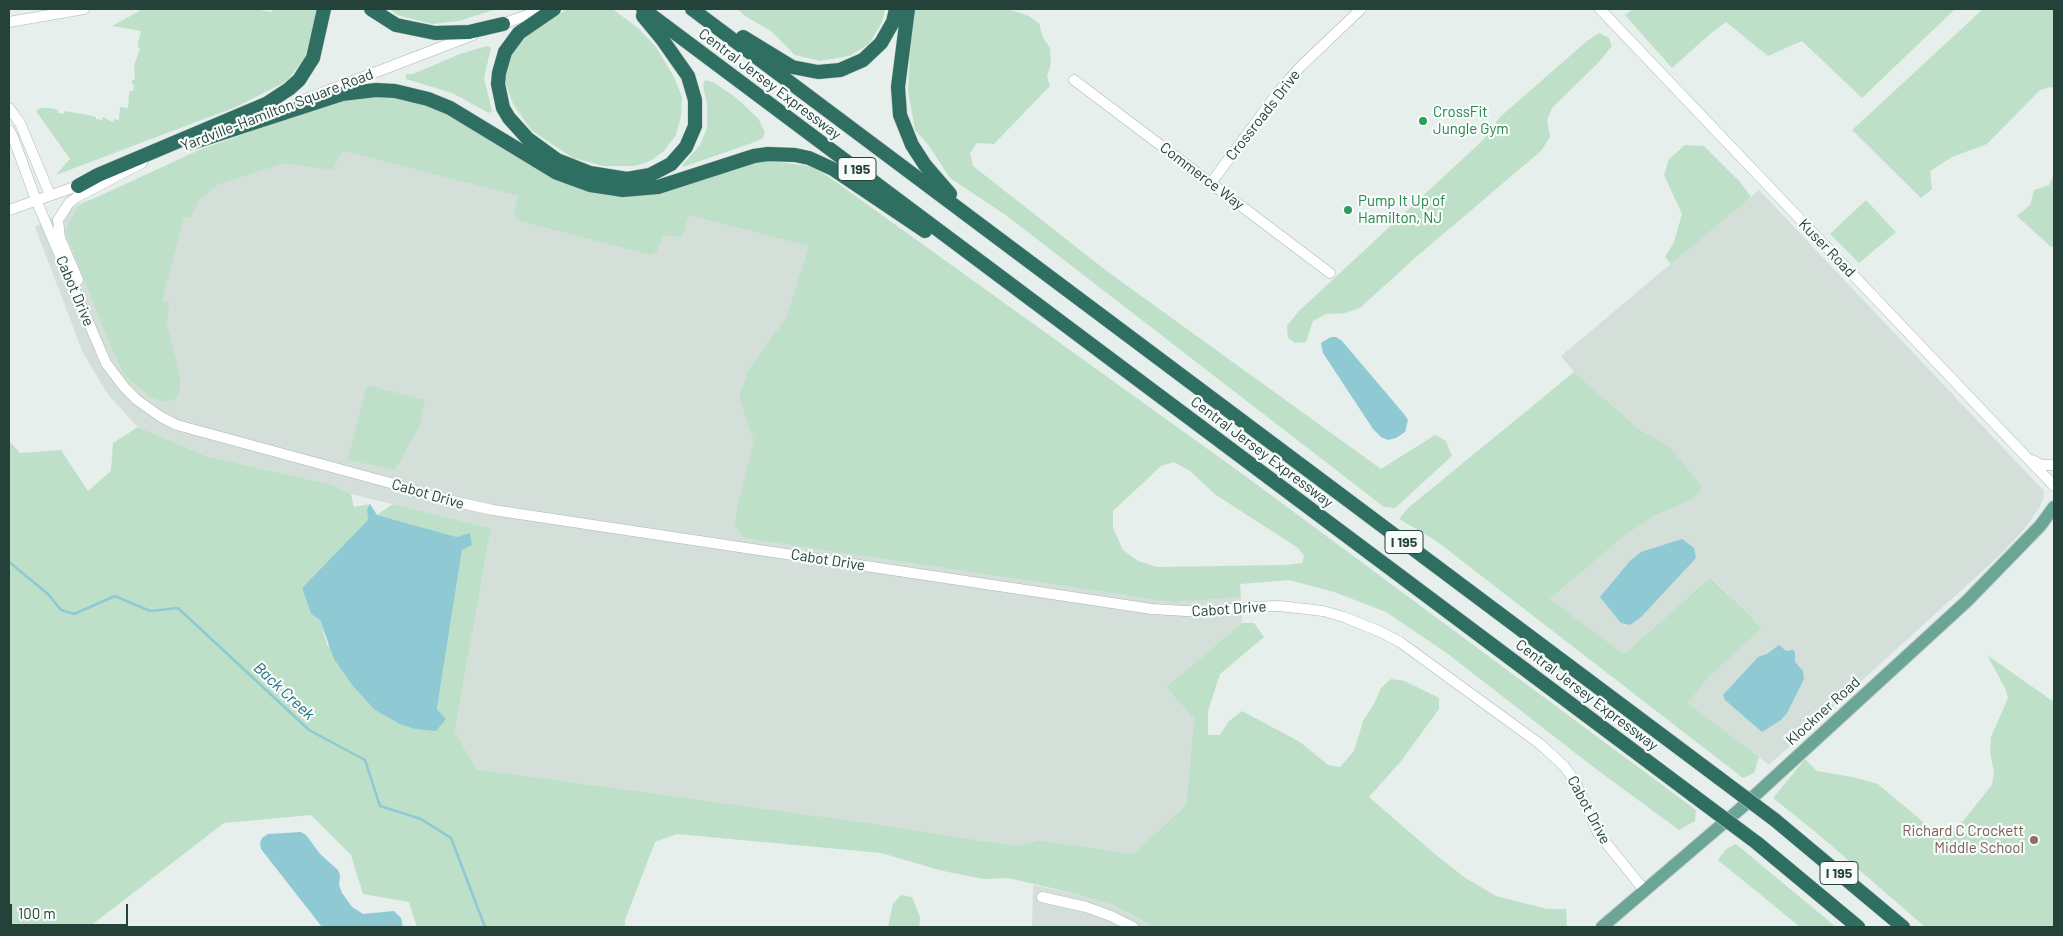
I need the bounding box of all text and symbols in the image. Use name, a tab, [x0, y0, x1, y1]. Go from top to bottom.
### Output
street label: Central Jersey Expressway	[695, 25, 845, 143]
street label: Yardville-Hamilton Square Road	[178, 65, 376, 155]
street label: Crossroads Drive	[1222, 66, 1304, 164]
place label: CrossFit Jungle Gym	[1433, 103, 1509, 138]
marker: CrossFit Jungle Gym	[1417, 115, 1429, 127]
street label: Commerce Way	[1156, 138, 1248, 214]
road number: I 195	[838, 157, 876, 180]
place label: Pump It Up of Hamilton, NJ	[1358, 192, 1445, 227]
marker: Pump It Up of Hamilton, NJ	[1342, 204, 1354, 216]
street label: Kuser Road	[1795, 215, 1859, 281]
street label: Cabot Drive	[52, 253, 98, 329]
street label: Central Jersey Expressway	[1187, 393, 1337, 511]
street label: Cabot Drive	[390, 475, 466, 513]
road number: I 195	[1385, 530, 1423, 554]
street label: Cabot Drive	[790, 545, 866, 575]
street label: Cabot Drive	[1191, 597, 1267, 621]
street label: Central Jersey Expressway	[1512, 636, 1662, 754]
water label: Back Creek	[250, 658, 318, 724]
street label: Klockner Road	[1782, 673, 1864, 749]
street label: Cabot Drive	[1564, 773, 1614, 847]
place label: Richard C Crockett Middle School	[1902, 822, 2024, 857]
marker: Richard C Crockett Middle School	[2028, 834, 2040, 846]
road number: I 195	[1820, 861, 1858, 884]
scale bar	[12, 894, 130, 926]
text: 100 m	[18, 904, 56, 922]

